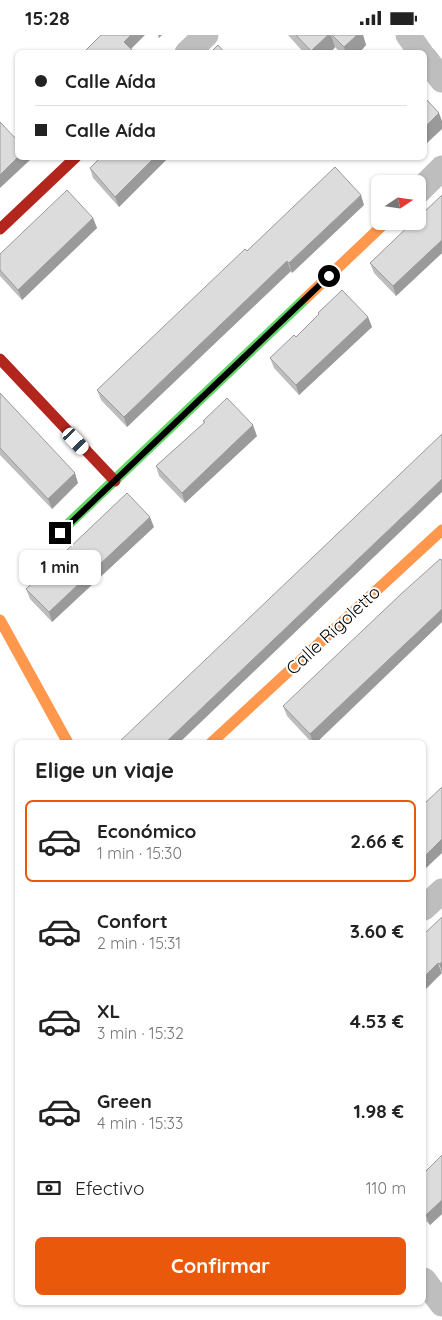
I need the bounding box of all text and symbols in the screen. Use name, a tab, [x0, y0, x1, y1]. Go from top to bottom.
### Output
text: 15:28	[25, 6, 70, 30]
text: Calle Aída	[65, 69, 156, 93]
text: Calle Aída	[65, 118, 156, 142]
north arrow	[371, 175, 426, 230]
map controls	[371, 175, 426, 230]
route start	[318, 265, 340, 287]
car	[60, 425, 91, 457]
route end	[49, 522, 71, 544]
callout: 1 min	[19, 551, 101, 585]
text: 1 min	[41, 557, 79, 577]
street label: Calle Rigoletto	[281, 580, 385, 680]
text: Elige un viaje	[35, 756, 174, 784]
icon: car	[37, 819, 82, 864]
text: Económico	[97, 819, 196, 843]
text: 2.66 €	[350, 829, 404, 853]
text: 1 min · 15:30	[97, 843, 182, 863]
icon: car	[37, 909, 82, 954]
text: Confort	[97, 909, 168, 933]
text: 3.60 €	[350, 919, 404, 943]
text: 2 min · 15:31	[97, 933, 181, 953]
icon: car	[37, 999, 82, 1044]
text: XL	[97, 999, 120, 1023]
text: 4.53 €	[350, 1009, 404, 1033]
text: 3 min · 15:32	[97, 1023, 184, 1043]
icon: car	[37, 1089, 82, 1134]
text: Green	[97, 1089, 152, 1113]
text: 1.98 €	[353, 1099, 404, 1123]
text: 4 min · 15:33	[97, 1113, 183, 1133]
icon: cash	[35, 1174, 63, 1202]
text: Efectivo	[75, 1176, 144, 1200]
text: 110 m	[366, 1178, 406, 1198]
button: Confirmar	[35, 1237, 406, 1295]

